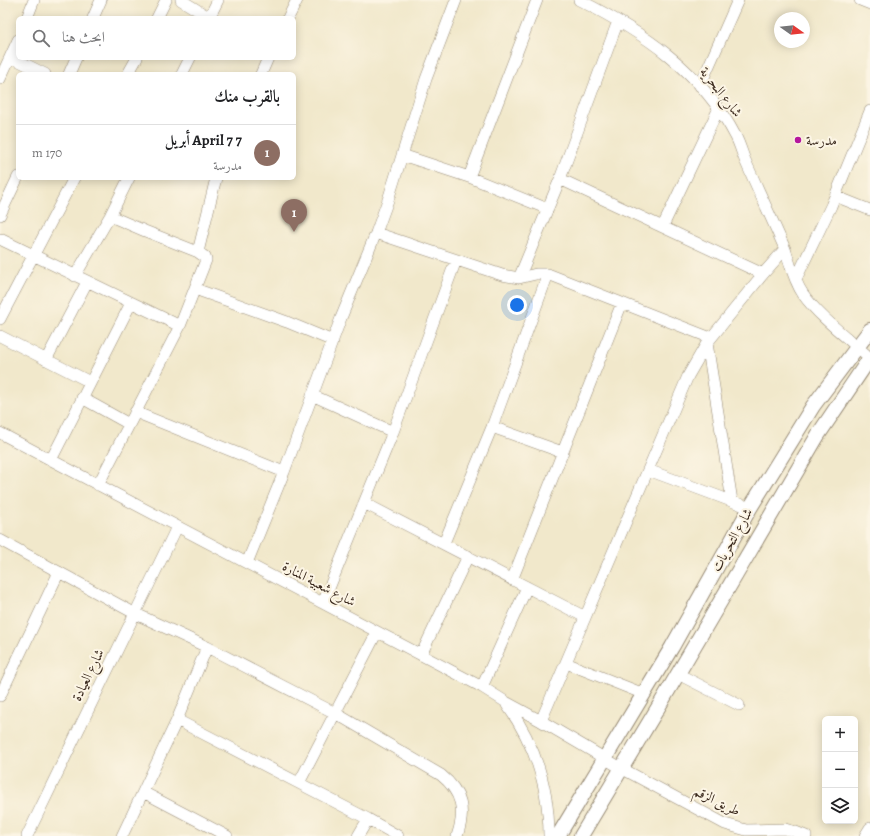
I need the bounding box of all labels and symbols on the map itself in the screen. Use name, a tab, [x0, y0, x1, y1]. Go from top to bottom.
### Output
north arrow	[774, 12, 810, 48]
street label: شارع البحرية	[694, 63, 747, 122]
place label: مدرسة	[806, 131, 837, 150]
marker: مدرسة	[793, 135, 803, 145]
pin: 1	[281, 199, 307, 232]
your location	[507, 295, 527, 315]
street label: شارع التحريات	[707, 505, 759, 576]
street label: شارع شعبية المنارة	[278, 557, 359, 613]
street label: شارع العيادة	[67, 646, 111, 705]
street label: طريق الزقم	[689, 782, 744, 824]

